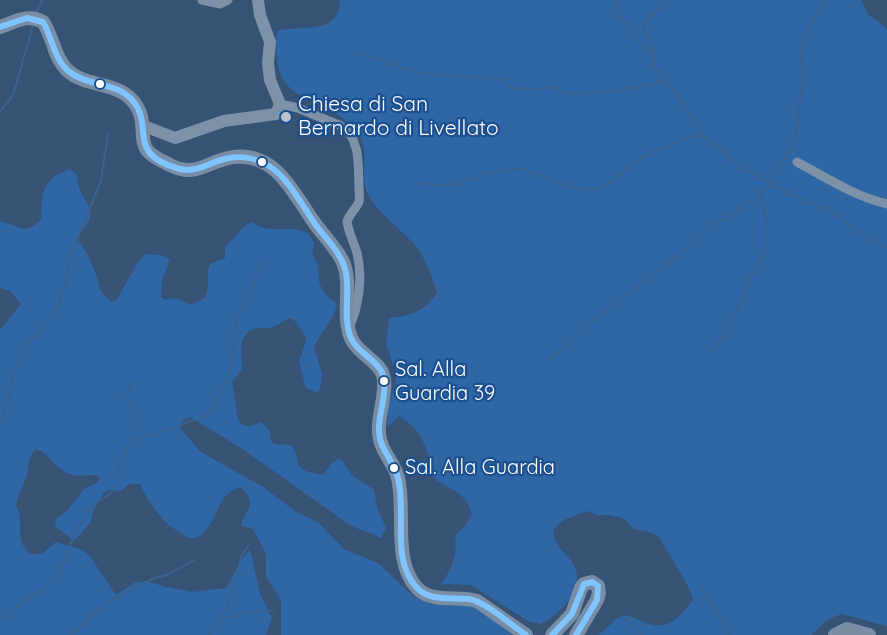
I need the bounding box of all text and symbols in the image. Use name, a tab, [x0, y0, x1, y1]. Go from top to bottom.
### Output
unlabelled marker	[94, 78, 106, 90]
place label: Chiesa di San Bernardo di Livellato	[298, 92, 499, 142]
marker: Chiesa di San Bernardo di Livellato	[279, 110, 293, 124]
unlabelled marker	[256, 156, 268, 168]
place label: Sal. Alla Guardia 39	[395, 358, 495, 405]
marker: Sal. Alla Guardia 39	[378, 375, 390, 387]
place label: Sal. Alla Guardia	[405, 456, 555, 480]
marker: Sal. Alla Guardia	[388, 462, 400, 474]

